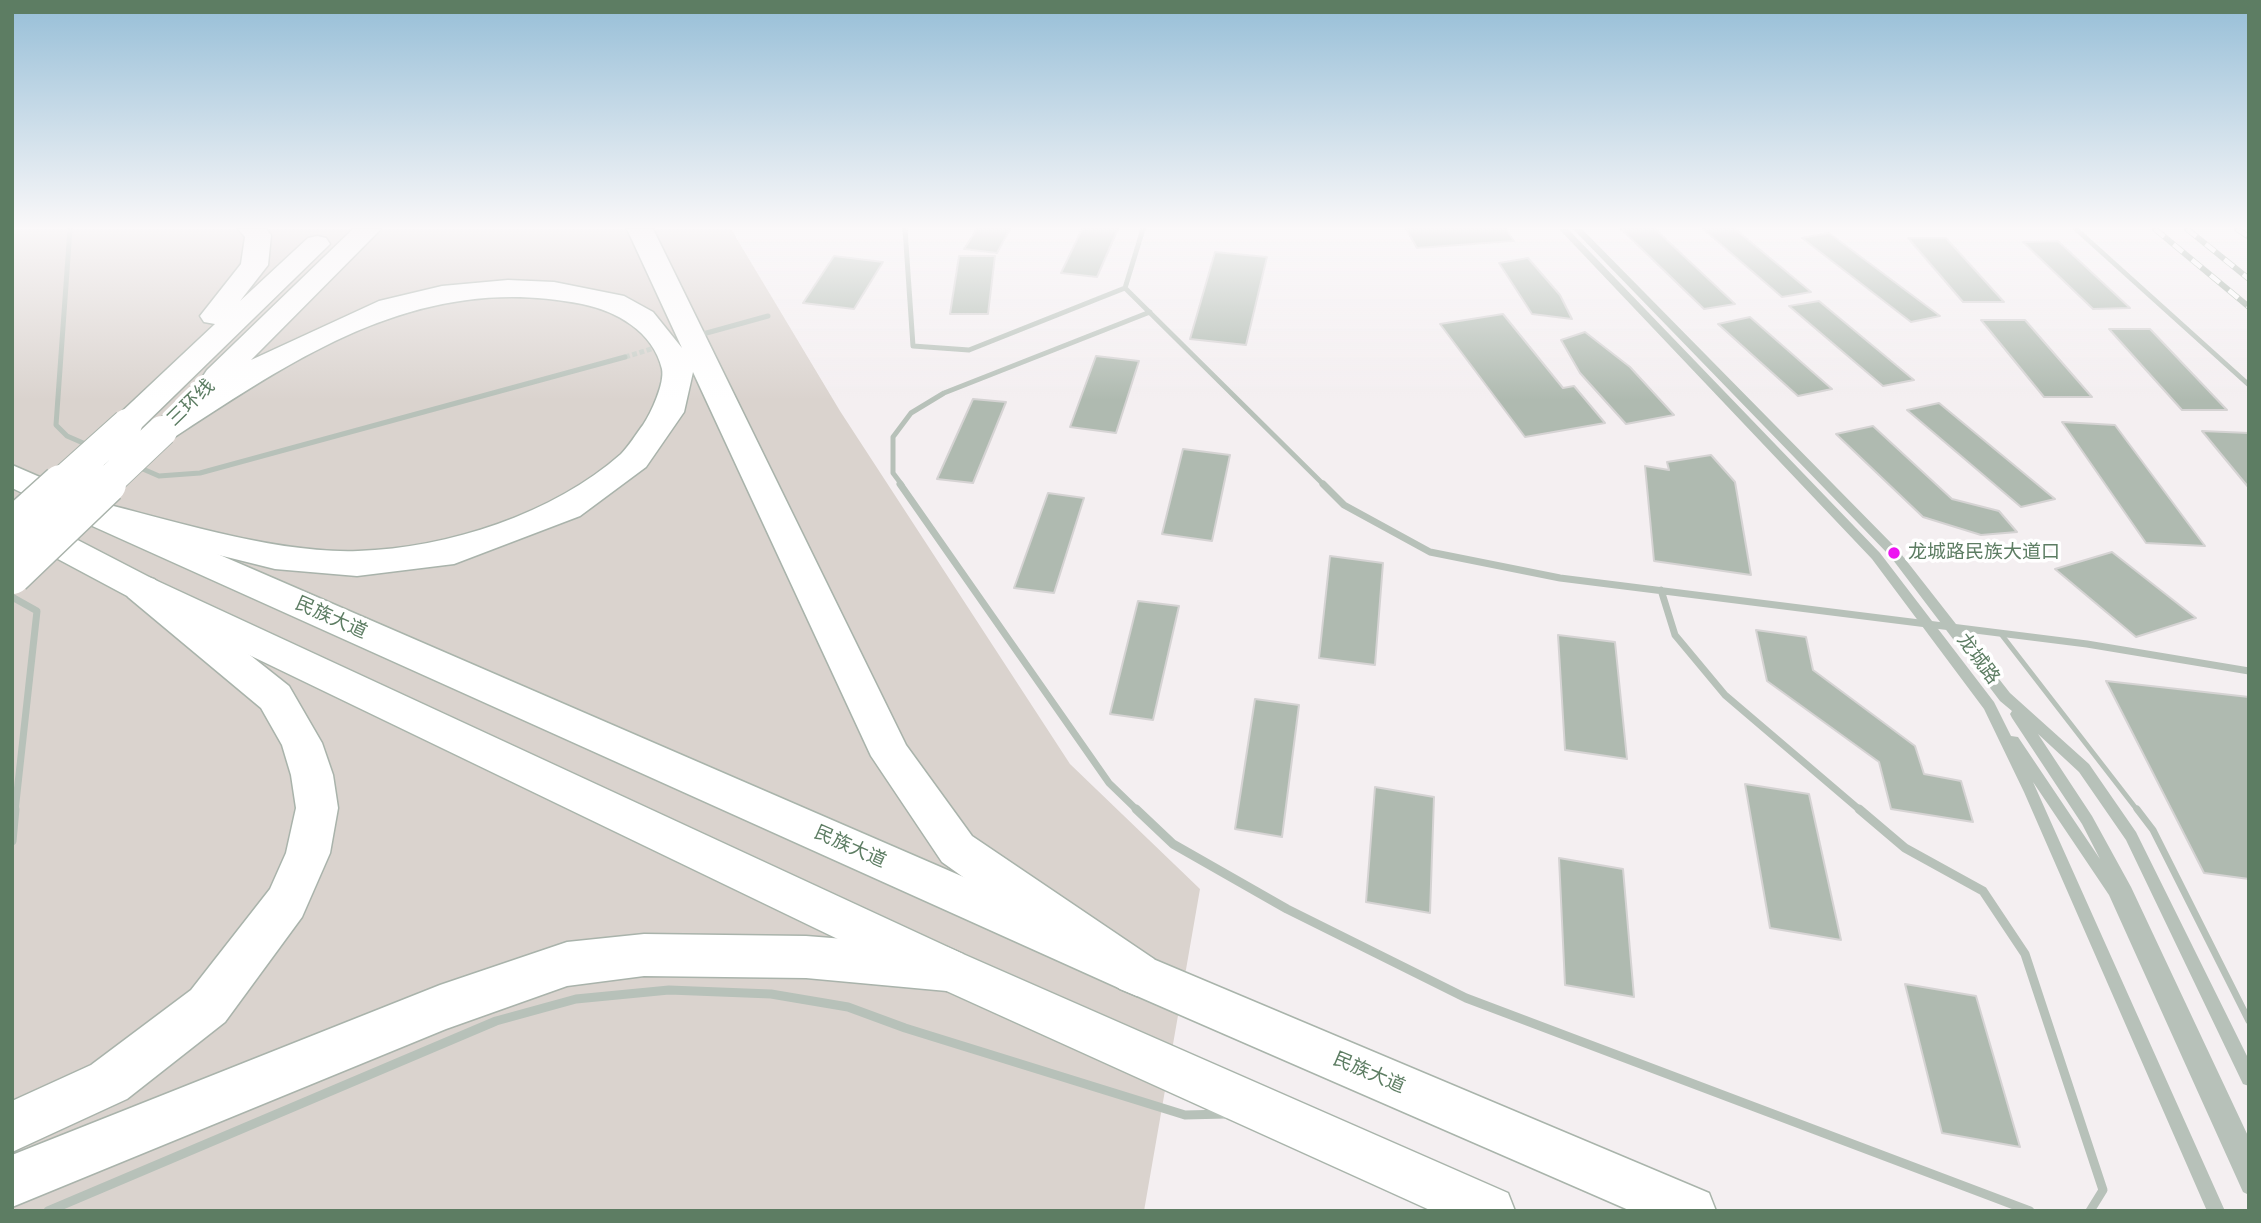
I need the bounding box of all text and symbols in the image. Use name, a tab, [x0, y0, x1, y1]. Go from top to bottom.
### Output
street label: 三环线	[163, 375, 219, 431]
place label: 龙城路民族大道口	[1908, 542, 2060, 564]
marker: 龙城路民族大道口	[1886, 545, 1902, 561]
street label: 民族大道	[292, 592, 370, 644]
street label: 龙城路	[1952, 629, 2004, 689]
street label: 民族大道	[811, 821, 889, 873]
street label: 民族大道	[1330, 1048, 1408, 1098]

